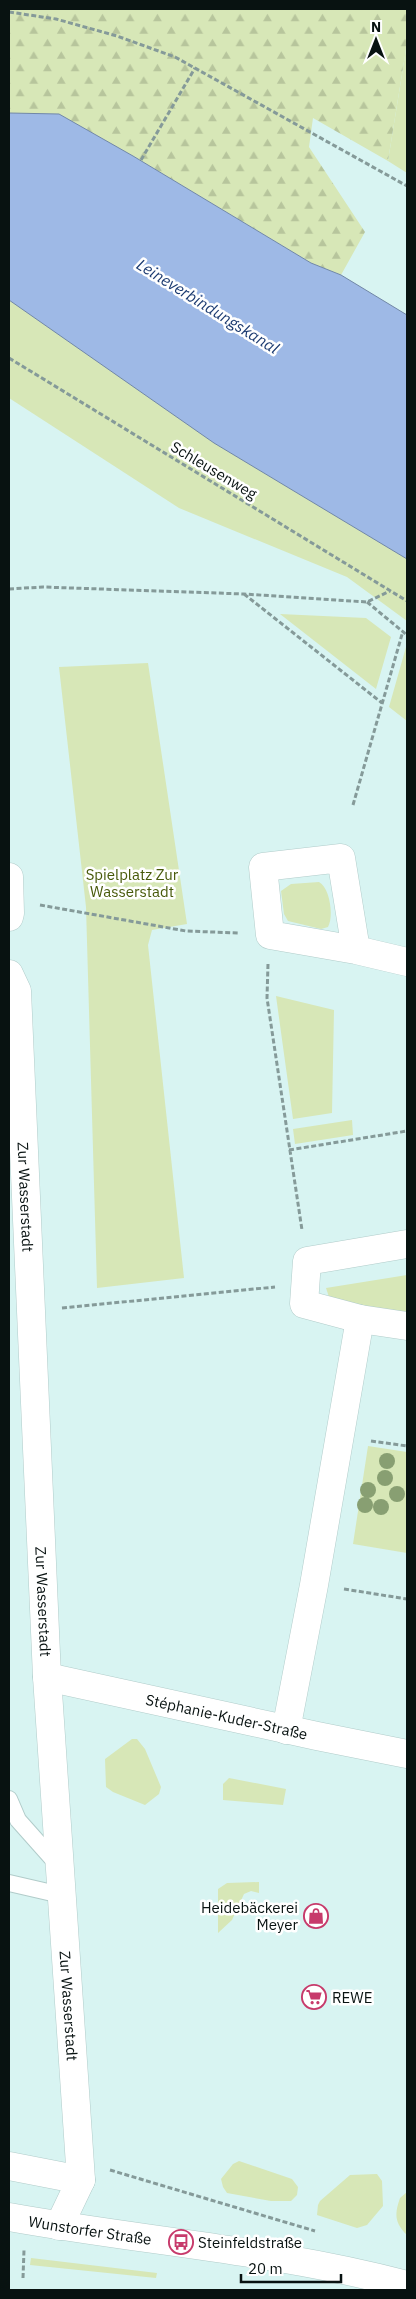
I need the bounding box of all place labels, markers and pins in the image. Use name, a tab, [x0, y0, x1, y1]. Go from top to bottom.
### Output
place label: Heidebäckerei Meyer	[201, 1898, 298, 1934]
shop icon: Heidebäckerei Meyer	[303, 1903, 329, 1929]
supermarket icon: REWE	[301, 1984, 327, 2010]
place label: REWE	[332, 1988, 372, 2007]
bus stop icon: Steinfeldstraße	[168, 2229, 194, 2255]
place label: Steinfeldstraße	[198, 2233, 302, 2252]

